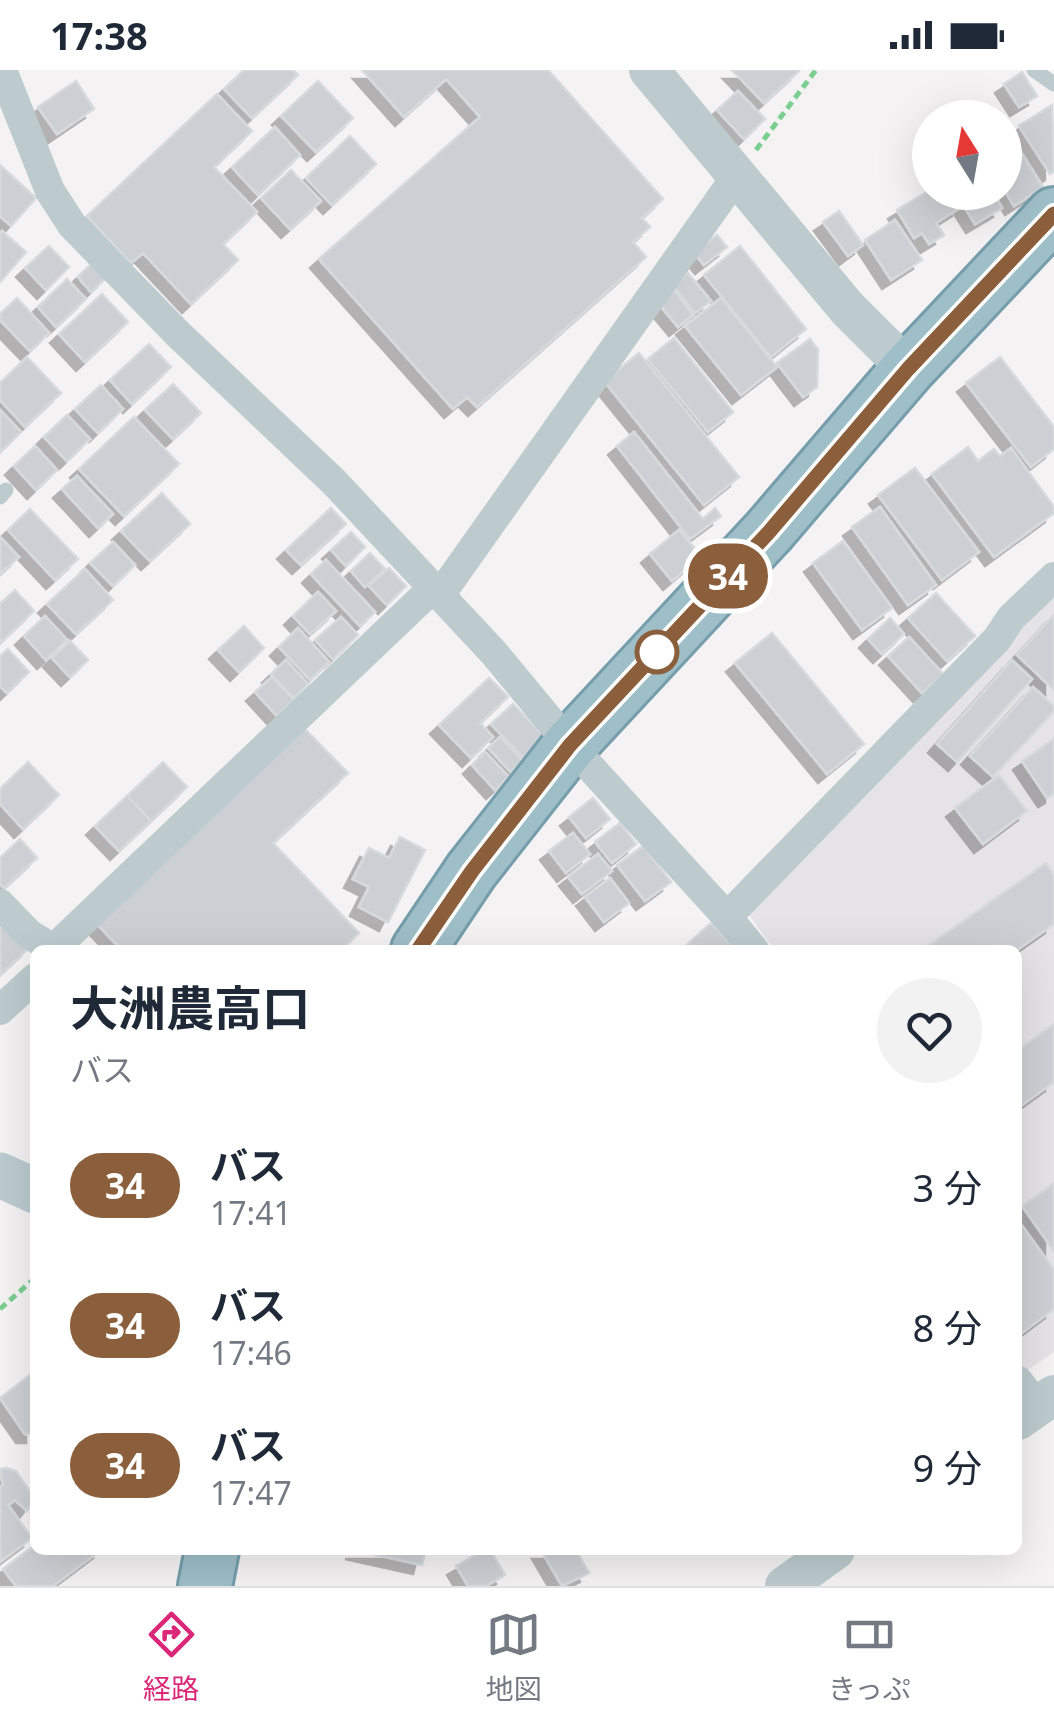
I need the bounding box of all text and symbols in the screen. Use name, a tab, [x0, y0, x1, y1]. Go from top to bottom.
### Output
text: 17:38	[50, 9, 148, 61]
north arrow	[912, 100, 1022, 210]
map controls	[912, 100, 1022, 210]
line badge: 34	[683, 544, 773, 608]
text: 34	[708, 553, 748, 600]
unlabelled marker	[636, 631, 678, 673]
text: 大洲農高口	[70, 975, 310, 1040]
button: heart	[877, 978, 982, 1083]
text: バス	[70, 1048, 134, 1091]
text: バス	[210, 1139, 286, 1191]
text: 3 分	[912, 1161, 982, 1213]
text: 34	[105, 1162, 145, 1209]
text: 17:41	[210, 1191, 292, 1234]
text: バス	[210, 1279, 286, 1331]
text: 8 分	[912, 1301, 982, 1353]
text: 34	[105, 1302, 145, 1349]
text: 17:46	[210, 1331, 292, 1374]
text: バス	[210, 1419, 286, 1471]
text: 9 分	[912, 1441, 982, 1493]
text: 34	[105, 1442, 145, 1489]
text: 17:47	[210, 1471, 292, 1514]
tab: 経路	[143, 1607, 199, 1707]
tab: 地図	[486, 1607, 542, 1707]
tab: きっぷ	[828, 1607, 911, 1707]

